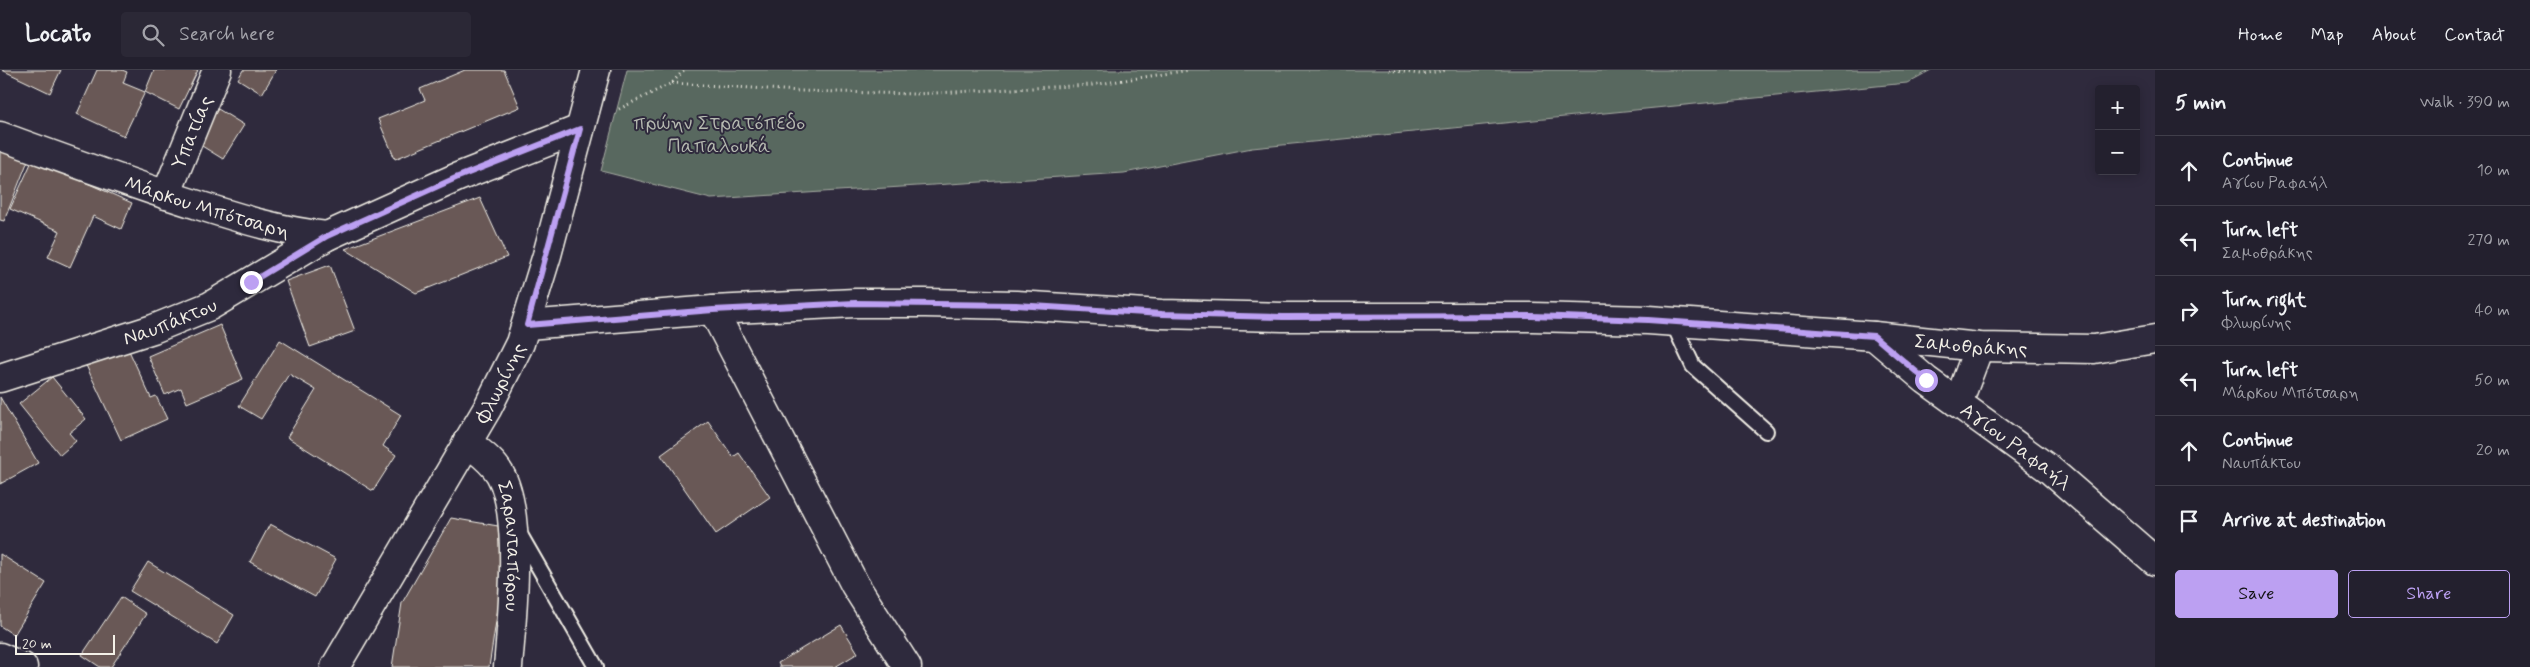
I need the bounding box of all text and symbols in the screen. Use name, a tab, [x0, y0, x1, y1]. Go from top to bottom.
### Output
search box	[121, 12, 471, 57]
text: Locato	[25, 19, 91, 50]
icon: search	[139, 21, 167, 49]
text: Search here	[179, 22, 275, 47]
text: Home	[2238, 23, 2283, 47]
text: Map	[2311, 23, 2344, 47]
text: About	[2372, 23, 2416, 47]
text: Contact	[2444, 23, 2505, 47]
map controls	[2095, 85, 2140, 175]
button: +	[2095, 85, 2140, 130]
text: 5 min	[2175, 89, 2227, 117]
street label: Υπατίας	[166, 92, 220, 173]
text: Walk · 390 m	[2420, 92, 2510, 113]
park label: πρώην Στρατόπεδο Παπαλουκά	[633, 110, 805, 160]
button: −	[2095, 130, 2140, 175]
text: Continue	[2222, 148, 2293, 173]
icon: ahead	[2175, 157, 2203, 185]
text: 10 m	[2477, 160, 2510, 181]
street label: Μάρκου Μπότσαρη	[121, 170, 292, 245]
text: Αγίου Ραφαήλ	[2222, 173, 2328, 194]
text: Turn left	[2222, 218, 2298, 243]
icon: left	[2175, 227, 2203, 255]
text: 270 m	[2467, 230, 2510, 251]
text: Σαμοθράκης	[2222, 243, 2313, 264]
route end	[240, 271, 263, 294]
text: Turn right	[2222, 288, 2306, 313]
street label: Ναυπάκτου	[120, 293, 223, 353]
icon: right	[2175, 297, 2203, 325]
text: 40 m	[2474, 300, 2510, 321]
text: Φλωρίνης	[2222, 313, 2292, 334]
street label: Σαμοθράκης	[1913, 328, 2028, 363]
street label: Φλωρίνης	[469, 338, 533, 429]
text: Turn left	[2222, 358, 2298, 383]
icon: left	[2175, 367, 2203, 395]
route start	[1915, 369, 1938, 392]
text: 50 m	[2474, 370, 2510, 391]
text: Μάρκου Μπότσαρη	[2222, 383, 2359, 404]
street label: Αγίου Ραφαήλ	[1954, 397, 2077, 497]
text: Continue	[2222, 428, 2293, 453]
icon: ahead	[2175, 437, 2203, 465]
text: 20 m	[2476, 440, 2510, 461]
text: Ναυπάκτου	[2222, 453, 2301, 474]
street label: Σαρανταπόρου	[490, 478, 526, 612]
icon: arrive	[2175, 507, 2203, 535]
text: Arrive at destination	[2222, 508, 2386, 533]
button: Save	[2175, 570, 2338, 618]
button: Share	[2348, 570, 2510, 618]
scale bar	[15, 632, 115, 655]
text: 20 m	[22, 635, 52, 653]

